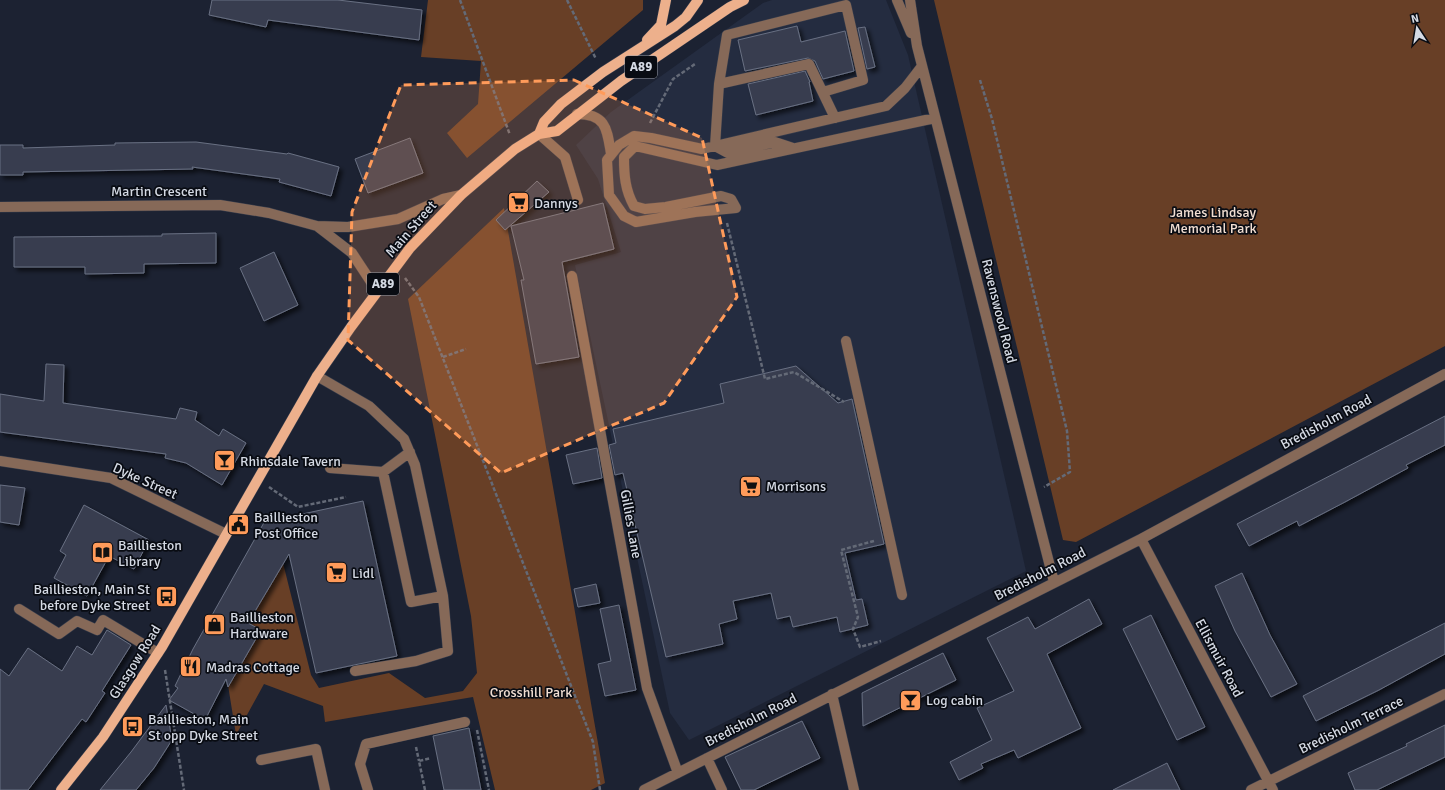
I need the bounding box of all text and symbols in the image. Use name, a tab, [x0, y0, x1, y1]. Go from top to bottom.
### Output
north arrow	[1397, 8, 1437, 48]
text: N	[1410, 12, 1420, 26]
road number: A89	[625, 56, 657, 78]
street label: Martin Crescent	[111, 183, 207, 200]
supermarket icon: Dannys	[505, 190, 531, 216]
place label: Dannys	[534, 195, 578, 212]
street label: Main Street	[382, 197, 440, 261]
park label: James Lindsay Memorial Park	[1169, 204, 1257, 237]
street label: Ravenswood Road	[978, 257, 1020, 365]
road number: A89	[367, 273, 399, 295]
street label: Bredisholm Road	[1278, 391, 1374, 453]
bar icon: Rhinsdale Tavern	[212, 448, 238, 474]
place label: Rhinsdale Tavern	[240, 453, 341, 470]
street label: Dyke Street	[110, 459, 180, 503]
supermarket icon: Morrisons	[737, 473, 763, 499]
place label: Morrisons	[766, 478, 826, 495]
street label: Gillies Lane	[617, 488, 645, 560]
place label: Baillieston Post Office	[254, 509, 318, 542]
public building icon: Baillieston Post Office	[226, 512, 252, 538]
place label: Baillieston Library	[118, 537, 182, 570]
library icon: Baillieston Library	[89, 540, 115, 566]
street label: Bredisholm Road	[991, 544, 1089, 604]
supermarket icon: Lidl	[323, 560, 349, 586]
place label: Lidl	[352, 565, 374, 582]
place label: Baillieston, Main St before Dyke Street	[34, 581, 150, 614]
bus stop icon: Baillieston, Main St before Dyke Street	[153, 584, 179, 610]
place label: Baillieston Hardware	[230, 609, 294, 642]
shop icon: Baillieston Hardware	[202, 612, 228, 638]
street label: Ellismuir Road	[1191, 616, 1247, 700]
street label: Glasgow Road	[106, 622, 164, 702]
restaurant icon: Madras Cottage	[178, 654, 204, 680]
place label: Madras Cottage	[206, 659, 300, 676]
park label: Crosshill Park	[490, 684, 572, 701]
bar icon: Log cabin	[898, 687, 924, 713]
street label: Bredisholm Road	[702, 690, 800, 750]
place label: Log cabin	[926, 692, 983, 709]
street label: Bredisholm Terrace	[1296, 692, 1406, 758]
place label: Baillieston, Main St opp Dyke Street	[148, 711, 258, 744]
bus stop icon: Baillieston, Main St opp Dyke Street	[119, 714, 145, 740]

